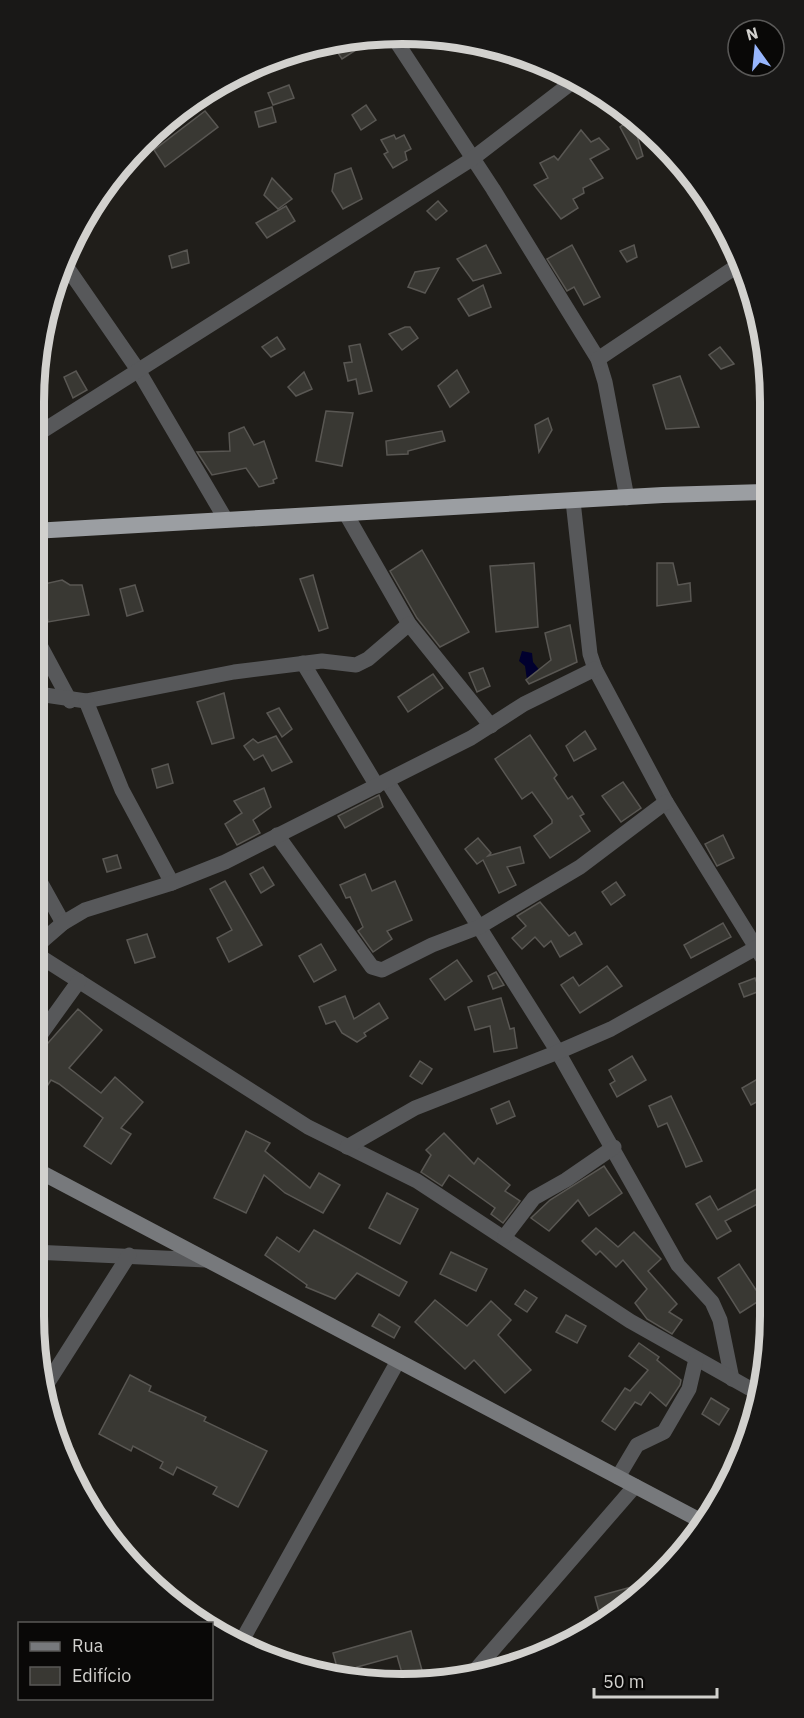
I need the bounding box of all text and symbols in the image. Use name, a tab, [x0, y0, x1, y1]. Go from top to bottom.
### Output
north arrow	[726, 18, 786, 78]
text: N	[744, 22, 760, 45]
legend	[18, 1622, 213, 1700]
text: Rua	[72, 1634, 104, 1657]
scale bar	[594, 1661, 717, 1699]
text: Edifício	[72, 1664, 131, 1687]
text: 50 m	[603, 1670, 645, 1693]

